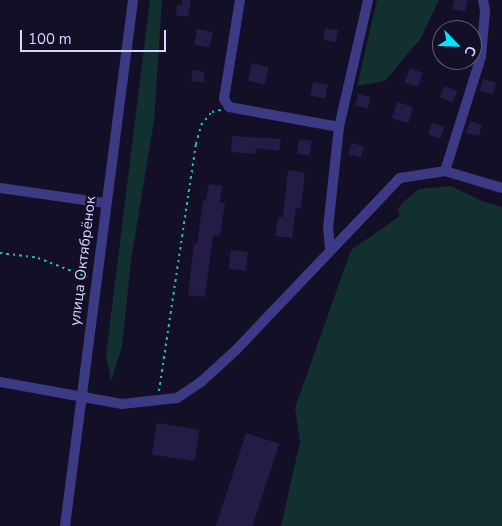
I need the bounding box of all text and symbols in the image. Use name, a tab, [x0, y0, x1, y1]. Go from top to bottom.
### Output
scale bar	[22, 20, 169, 52]
north arrow	[432, 20, 482, 70]
text: 100 m	[28, 29, 72, 49]
text: С	[460, 43, 481, 59]
street label: улица Октябрёнок	[66, 195, 100, 327]

